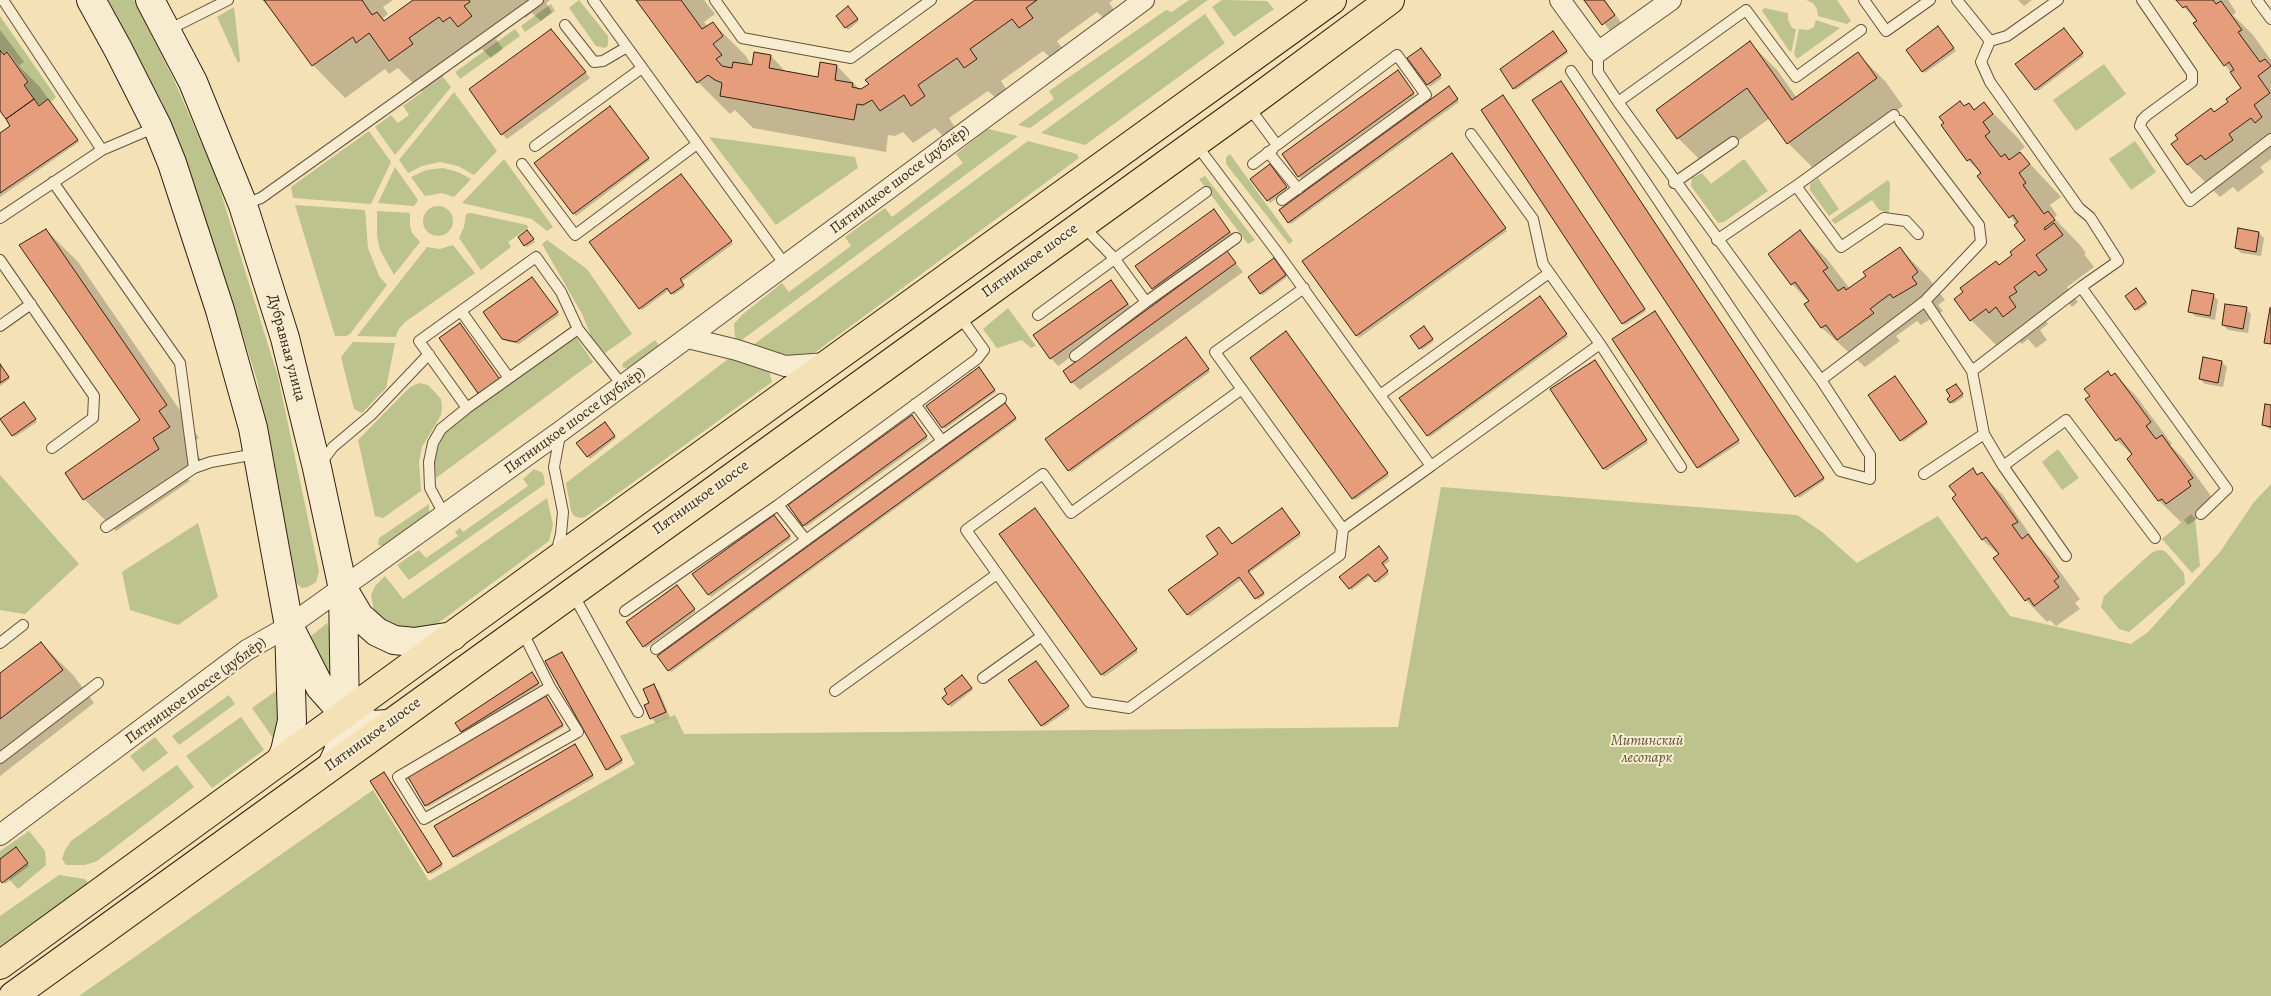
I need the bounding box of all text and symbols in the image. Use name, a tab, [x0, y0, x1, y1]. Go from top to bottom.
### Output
street label: Пятницкое шоссе (дублёр)	[827, 122, 973, 238]
street label: Пятницкое шоссе	[978, 220, 1082, 302]
street label: Дубравная улица	[263, 292, 309, 404]
street label: Пятницкое шоссе (дублёр)	[501, 364, 649, 478]
street label: Пятницкое шоссе	[649, 457, 753, 539]
street label: Пятницкое шоссе (дублёр)	[122, 634, 270, 748]
street label: Пятницкое шоссе	[321, 694, 425, 776]
park label: Митинский лесопарк	[1611, 732, 1683, 767]

